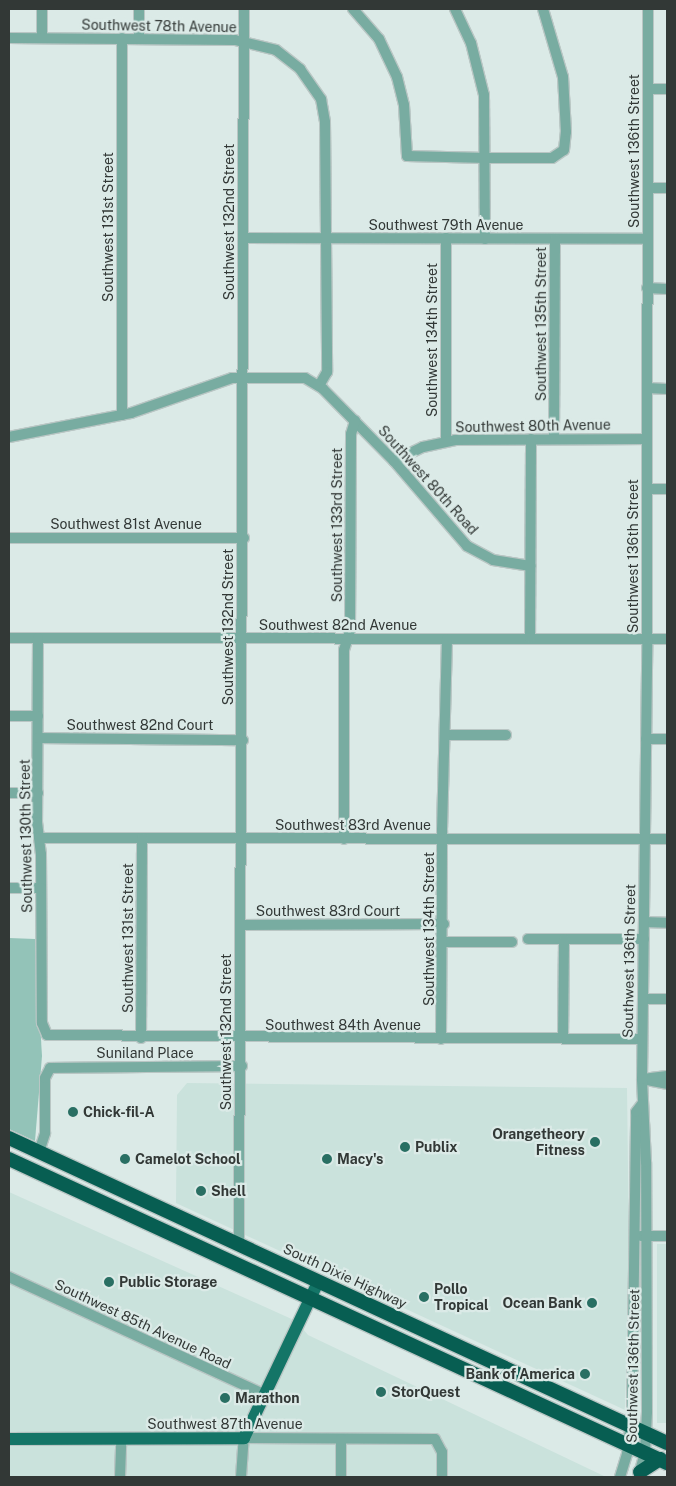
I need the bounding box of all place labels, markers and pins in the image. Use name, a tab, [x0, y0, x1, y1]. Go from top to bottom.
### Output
place label: Chick-fil-A	[83, 1104, 155, 1120]
marker: Chick-fil-A	[67, 1106, 79, 1118]
place label: Orangetheory Fitness	[492, 1126, 585, 1158]
marker: Orangetheory Fitness	[589, 1136, 601, 1148]
place label: Publix	[415, 1139, 458, 1155]
marker: Publix	[399, 1141, 411, 1153]
place label: Camelot School	[135, 1151, 241, 1167]
place label: Macy's	[337, 1151, 383, 1167]
marker: Camelot School	[119, 1153, 131, 1165]
marker: Macy's	[321, 1153, 333, 1165]
place label: Shell	[211, 1183, 246, 1199]
marker: Shell	[195, 1185, 207, 1197]
place label: Public Storage	[119, 1274, 217, 1290]
marker: Public Storage	[103, 1276, 115, 1288]
place label: Pollo Tropical	[434, 1281, 489, 1314]
marker: Pollo Tropical	[418, 1291, 430, 1303]
place label: Ocean Bank	[503, 1295, 582, 1311]
marker: Ocean Bank	[586, 1297, 598, 1309]
place label: Bank of America	[466, 1366, 575, 1382]
marker: Bank of America	[579, 1368, 591, 1380]
place label: StorQuest	[391, 1384, 460, 1400]
marker: StorQuest	[375, 1386, 387, 1398]
place label: Marathon	[235, 1390, 300, 1406]
marker: Marathon	[219, 1392, 231, 1404]

